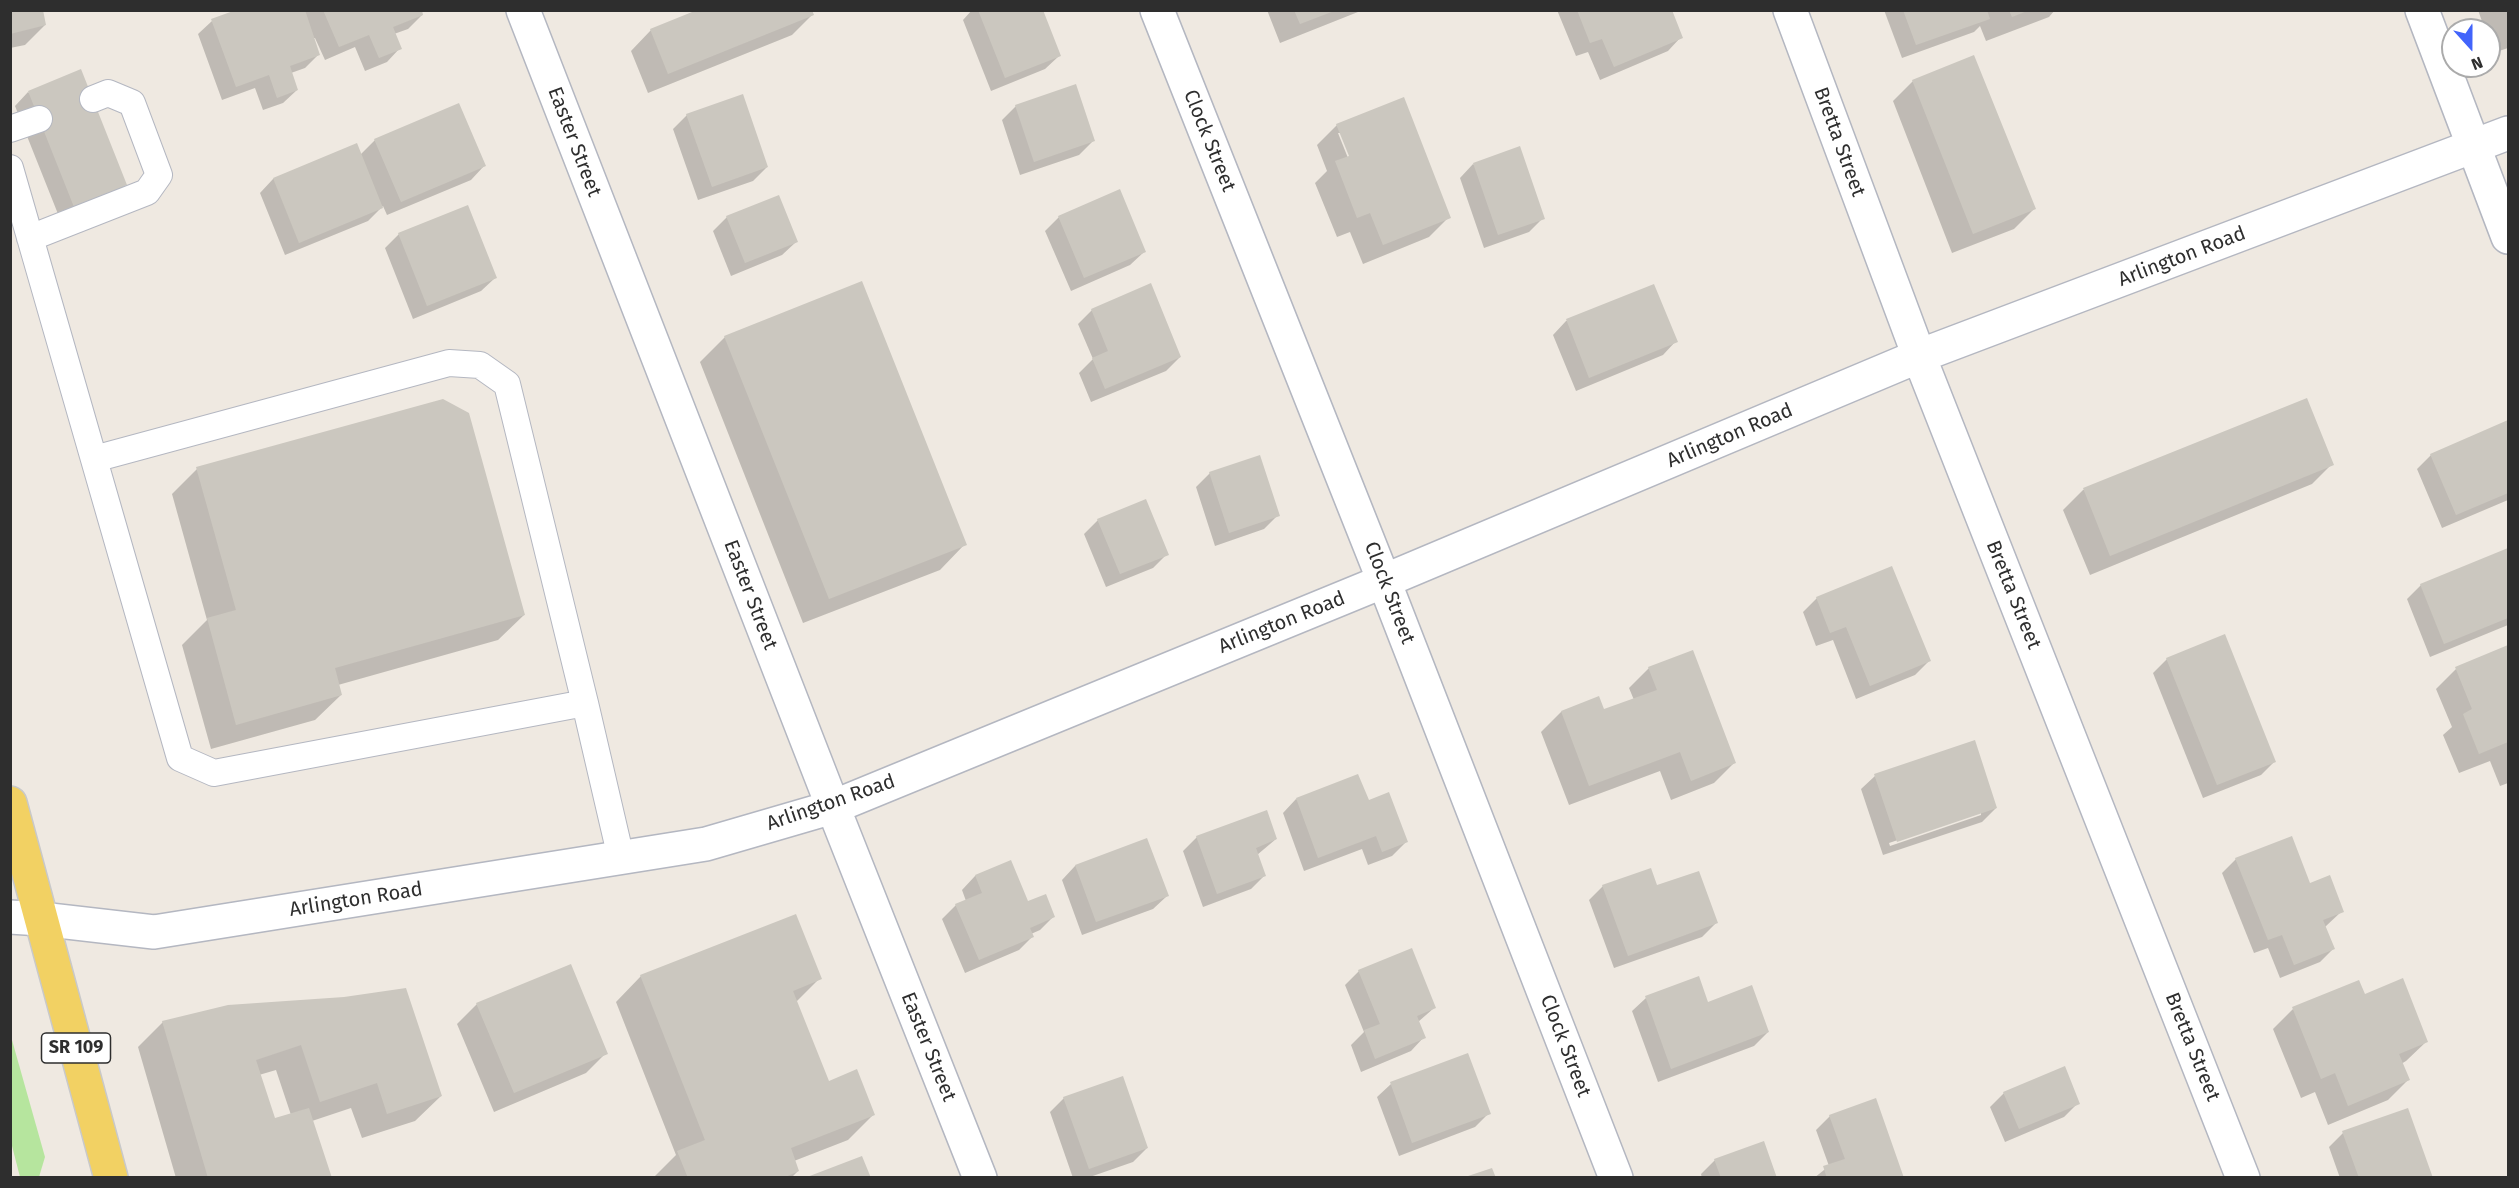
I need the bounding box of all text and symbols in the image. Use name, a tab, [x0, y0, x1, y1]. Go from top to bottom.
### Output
north arrow	[2441, 18, 2501, 78]
text: N	[2469, 53, 2485, 74]
street label: Easter Street	[542, 84, 606, 200]
street label: Bretta Street	[1808, 84, 1870, 200]
street label: Clock Street	[1178, 87, 1240, 195]
street label: Arlington Road	[2115, 222, 2249, 292]
street label: Arlington Road	[1663, 399, 1797, 473]
street label: Easter Street	[718, 537, 782, 653]
street label: Bretta Street	[1980, 537, 2046, 653]
street label: Clock Street	[1358, 538, 1420, 648]
street label: Arlington Road	[1215, 587, 1349, 659]
street label: Arlington Road	[763, 770, 899, 836]
street label: Arlington Road	[288, 878, 424, 922]
street label: Easter Street	[895, 989, 961, 1105]
street label: Bretta Street	[2159, 989, 2225, 1105]
street label: Clock Street	[1534, 991, 1596, 1101]
road number: SR 109	[42, 1033, 110, 1063]

